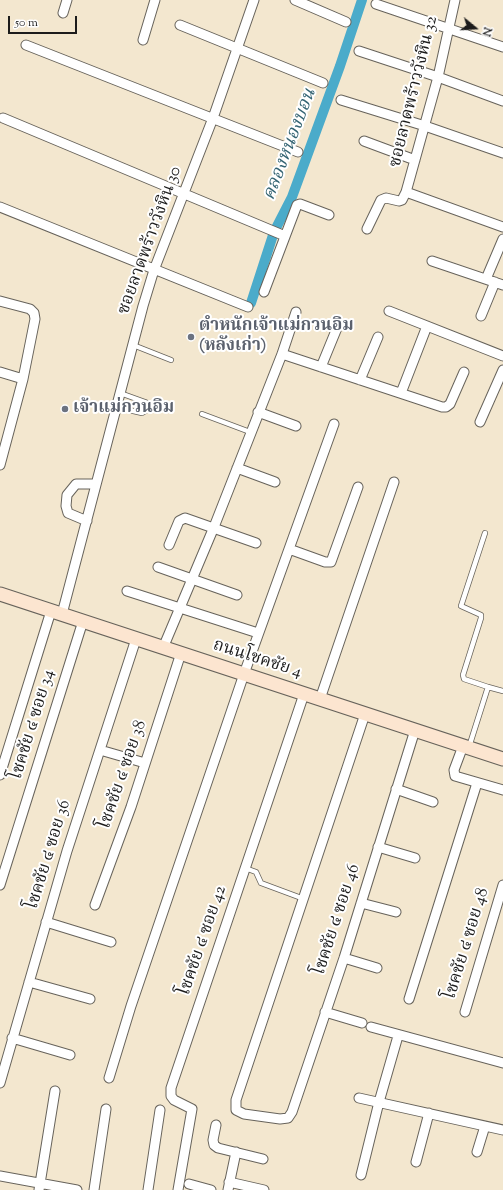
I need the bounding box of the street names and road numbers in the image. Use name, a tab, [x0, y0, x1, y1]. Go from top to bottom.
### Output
street label: ซอยลาดพร้าววังหิน 32	[386, 14, 444, 170]
street label: ซอยลาดพร้าววังหิน 30	[115, 164, 187, 318]
street label: ถนนโชคชัย 4	[210, 636, 304, 684]
street label: โชคชัย ๔ ซอย 34	[8, 668, 60, 782]
street label: โชคชัย ๔ ซอย 38	[96, 718, 152, 832]
street label: โชคชัย ๔ ซอย 36	[24, 798, 76, 912]
street label: โชคชัย ๔ ซอย 46	[310, 862, 366, 978]
street label: โชคชัย ๔ ซอย 42	[176, 883, 232, 999]
street label: โชคชัย ๔ ซอย 48	[441, 886, 495, 1002]

